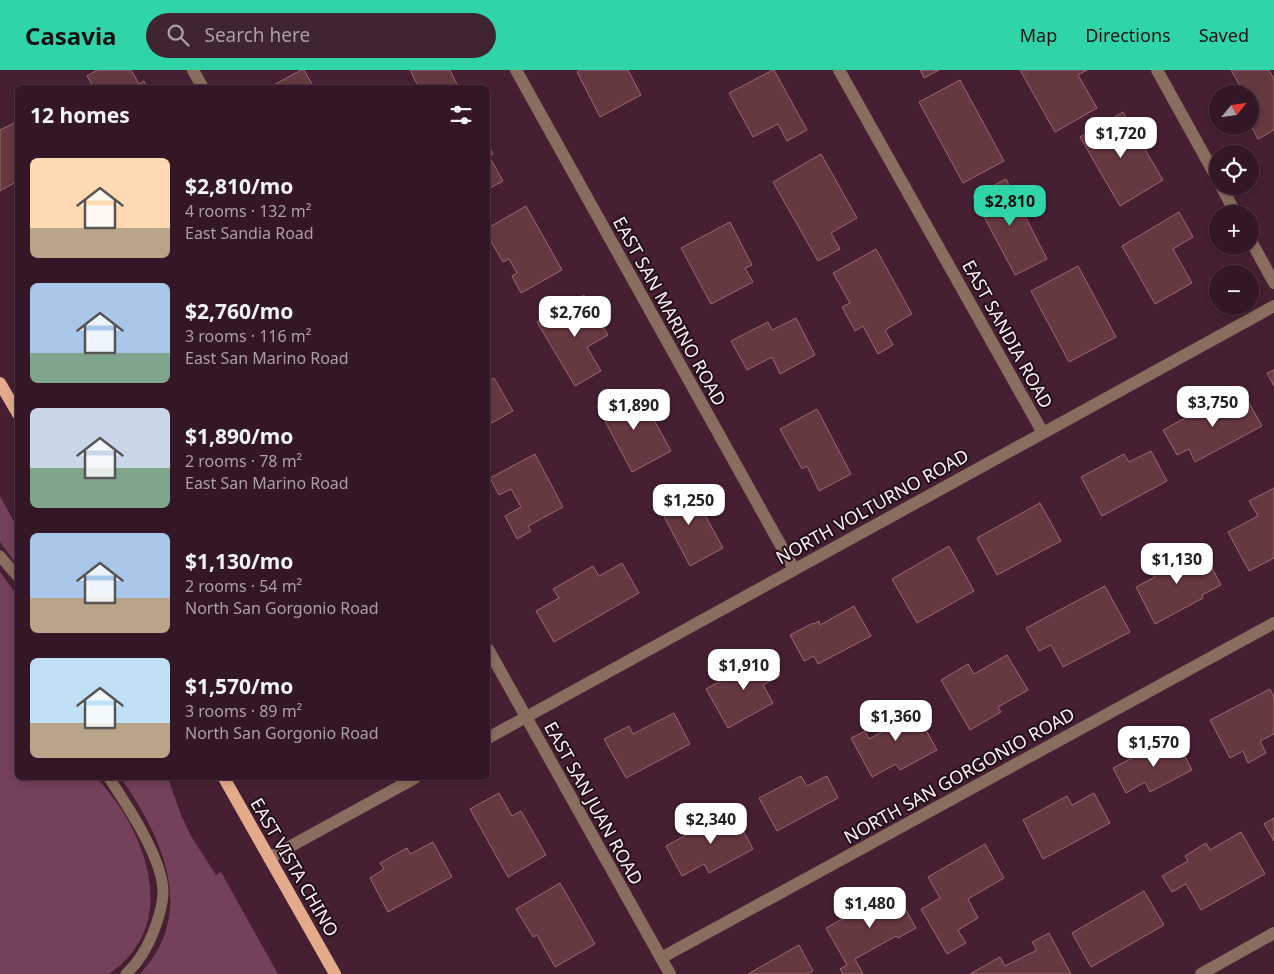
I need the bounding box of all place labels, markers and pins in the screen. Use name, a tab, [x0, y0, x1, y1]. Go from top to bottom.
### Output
pin: $1,720	[1080, 116, 1162, 159]
pin: $2,810	[969, 184, 1051, 227]
pin: $2,760	[534, 296, 616, 338]
pin: $3,750	[1172, 386, 1254, 428]
pin: $1,890	[593, 388, 675, 431]
pin: $1,250	[648, 484, 730, 526]
pin: $1,130	[1136, 542, 1218, 585]
pin: $1,910	[703, 648, 785, 691]
pin: $1,360	[855, 700, 937, 742]
pin: $1,570	[1113, 726, 1195, 768]
pin: $2,340	[670, 802, 752, 845]
pin: $1,480	[829, 886, 911, 929]

